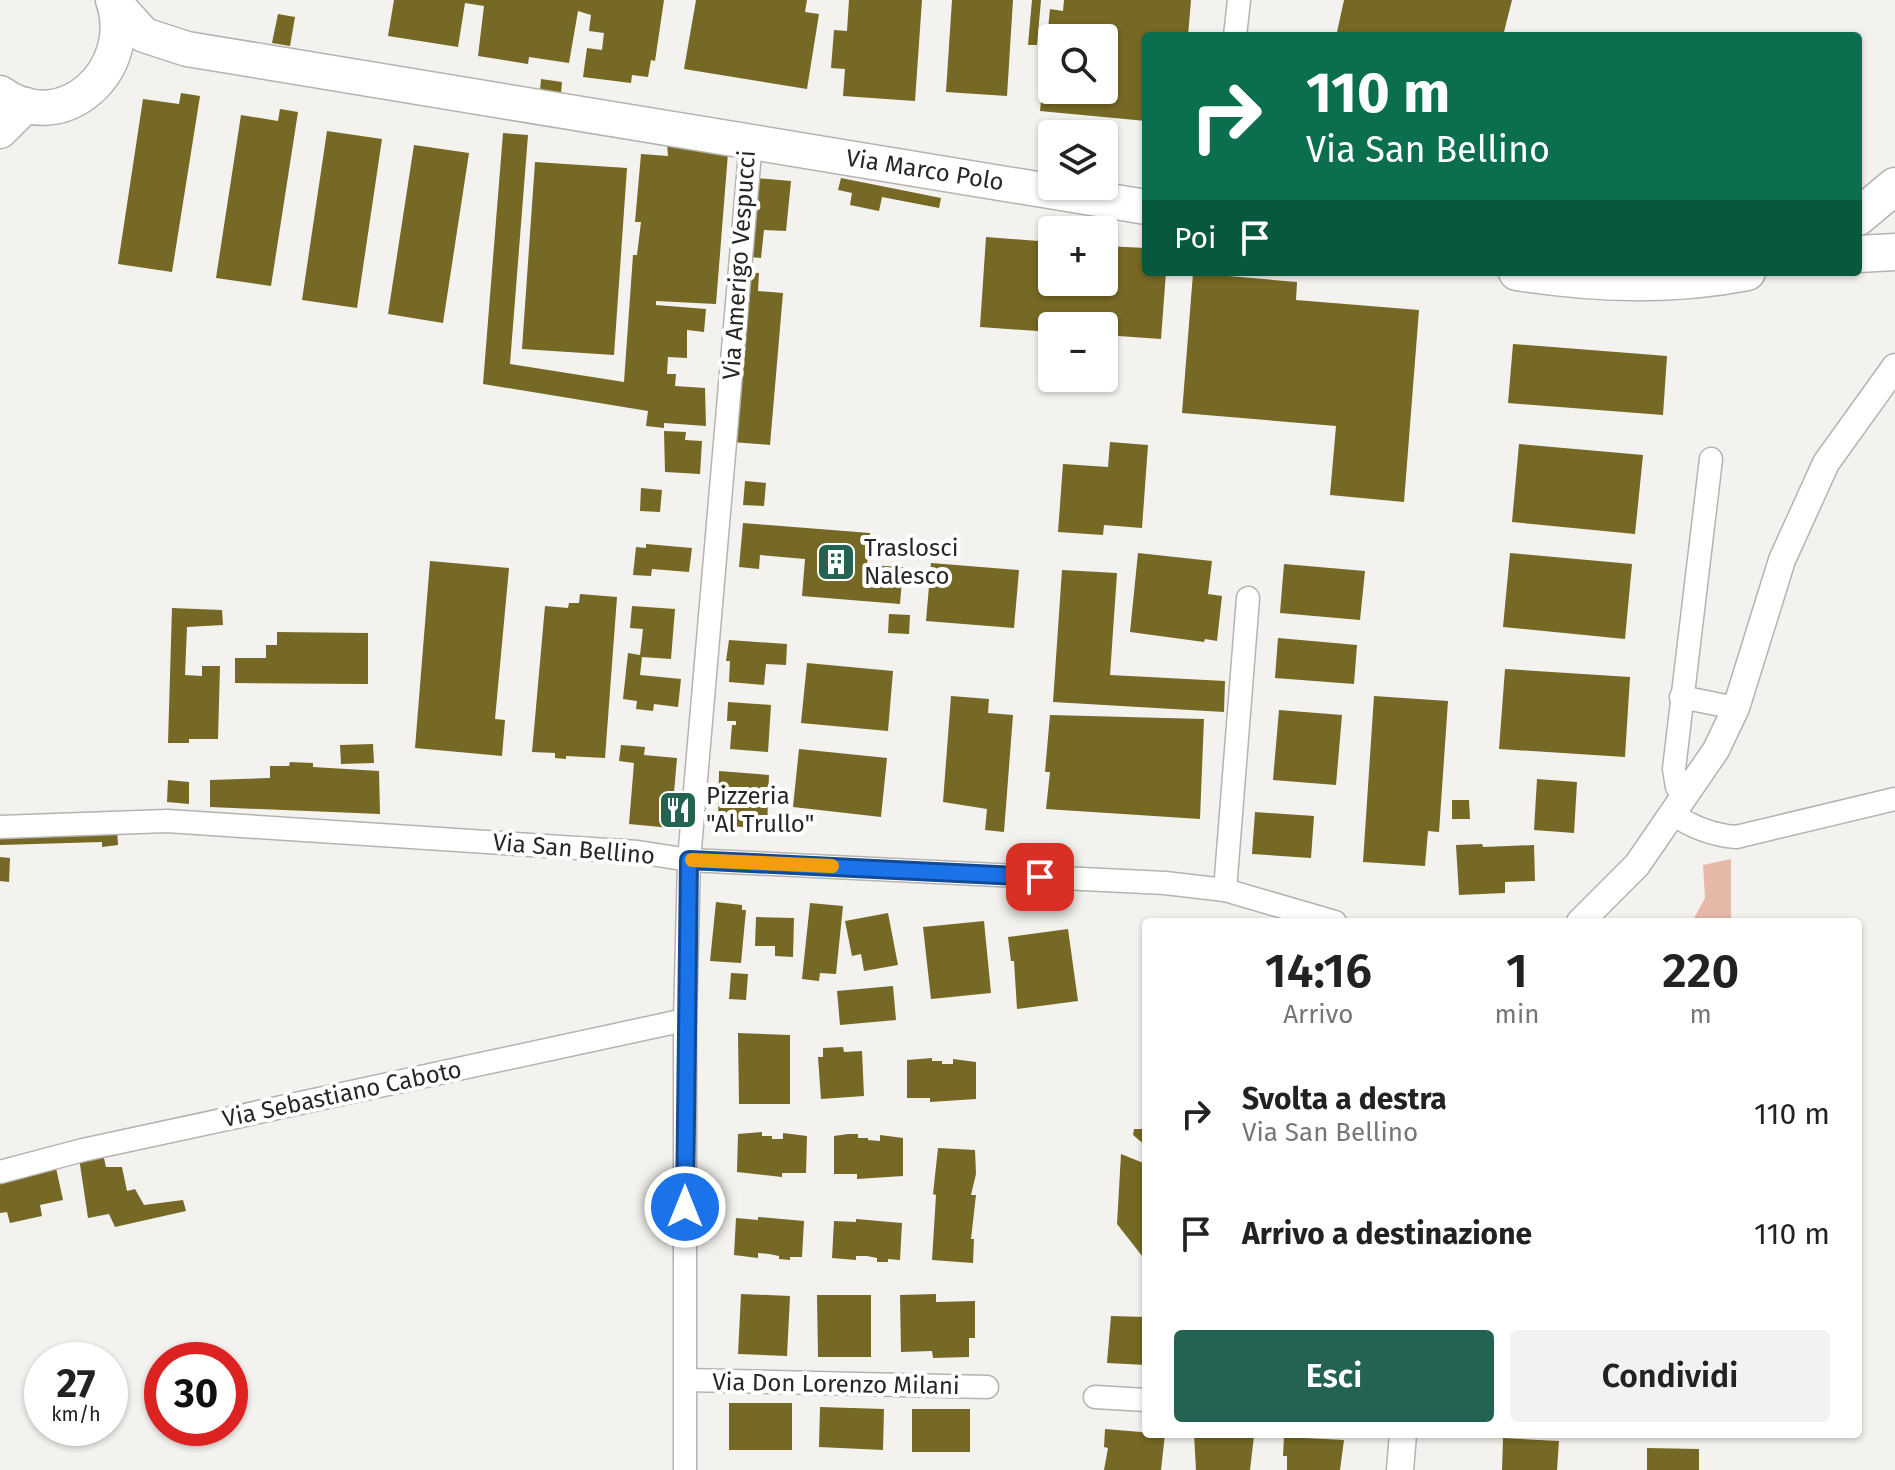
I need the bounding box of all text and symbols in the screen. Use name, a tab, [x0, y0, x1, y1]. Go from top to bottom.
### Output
map controls	[1038, 24, 1118, 392]
button: search	[1038, 24, 1118, 104]
text: 110 m	[1306, 60, 1450, 127]
icon: right	[1174, 64, 1278, 168]
button: layers	[1038, 120, 1118, 200]
text: Via San Bellino	[1306, 128, 1550, 172]
street label: Via Marco Polo	[844, 144, 1006, 196]
street label: Via Amerigo Vespucci	[717, 149, 761, 381]
button: +	[1038, 216, 1118, 296]
icon: arrive	[1233, 216, 1277, 260]
text: Poi	[1174, 220, 1217, 256]
button: −	[1038, 312, 1118, 392]
place label: Traslosci Nalesco	[864, 534, 959, 590]
building icon: Traslosci Nalesco	[815, 541, 857, 583]
place label: Pizzeria "Al Trullo"	[706, 782, 814, 838]
restaurant icon: Pizzeria "Al Trullo"	[657, 789, 699, 831]
street label: Via San Bellino	[492, 828, 656, 870]
pin	[1006, 843, 1074, 911]
icon: arrive	[1018, 855, 1062, 899]
text: 14:16	[1265, 942, 1372, 1000]
text: 1	[1506, 942, 1528, 1000]
text: 220	[1662, 942, 1739, 1000]
text: Arrivo	[1283, 999, 1353, 1030]
text: min	[1495, 999, 1539, 1030]
text: m	[1690, 999, 1712, 1030]
street label: Via Sebastiano Caboto	[220, 1055, 464, 1133]
text: Svolta a destra	[1242, 1081, 1447, 1117]
icon: right	[1174, 1092, 1218, 1136]
text: 110 m	[1754, 1096, 1830, 1132]
text: Via San Bellino	[1242, 1117, 1418, 1148]
position arrow	[643, 1165, 727, 1249]
icon: arrive	[1174, 1212, 1218, 1256]
text: Arrivo a destinazione	[1242, 1216, 1532, 1252]
text: 110 m	[1754, 1216, 1830, 1252]
button: Esci	[1174, 1330, 1494, 1422]
button: Condividi	[1510, 1330, 1830, 1422]
speed limit sign: 30	[144, 1342, 248, 1446]
text: 27	[57, 1360, 96, 1408]
street label: Via Don Lorenzo Milani	[712, 1368, 960, 1400]
text: km/h	[51, 1402, 101, 1426]

